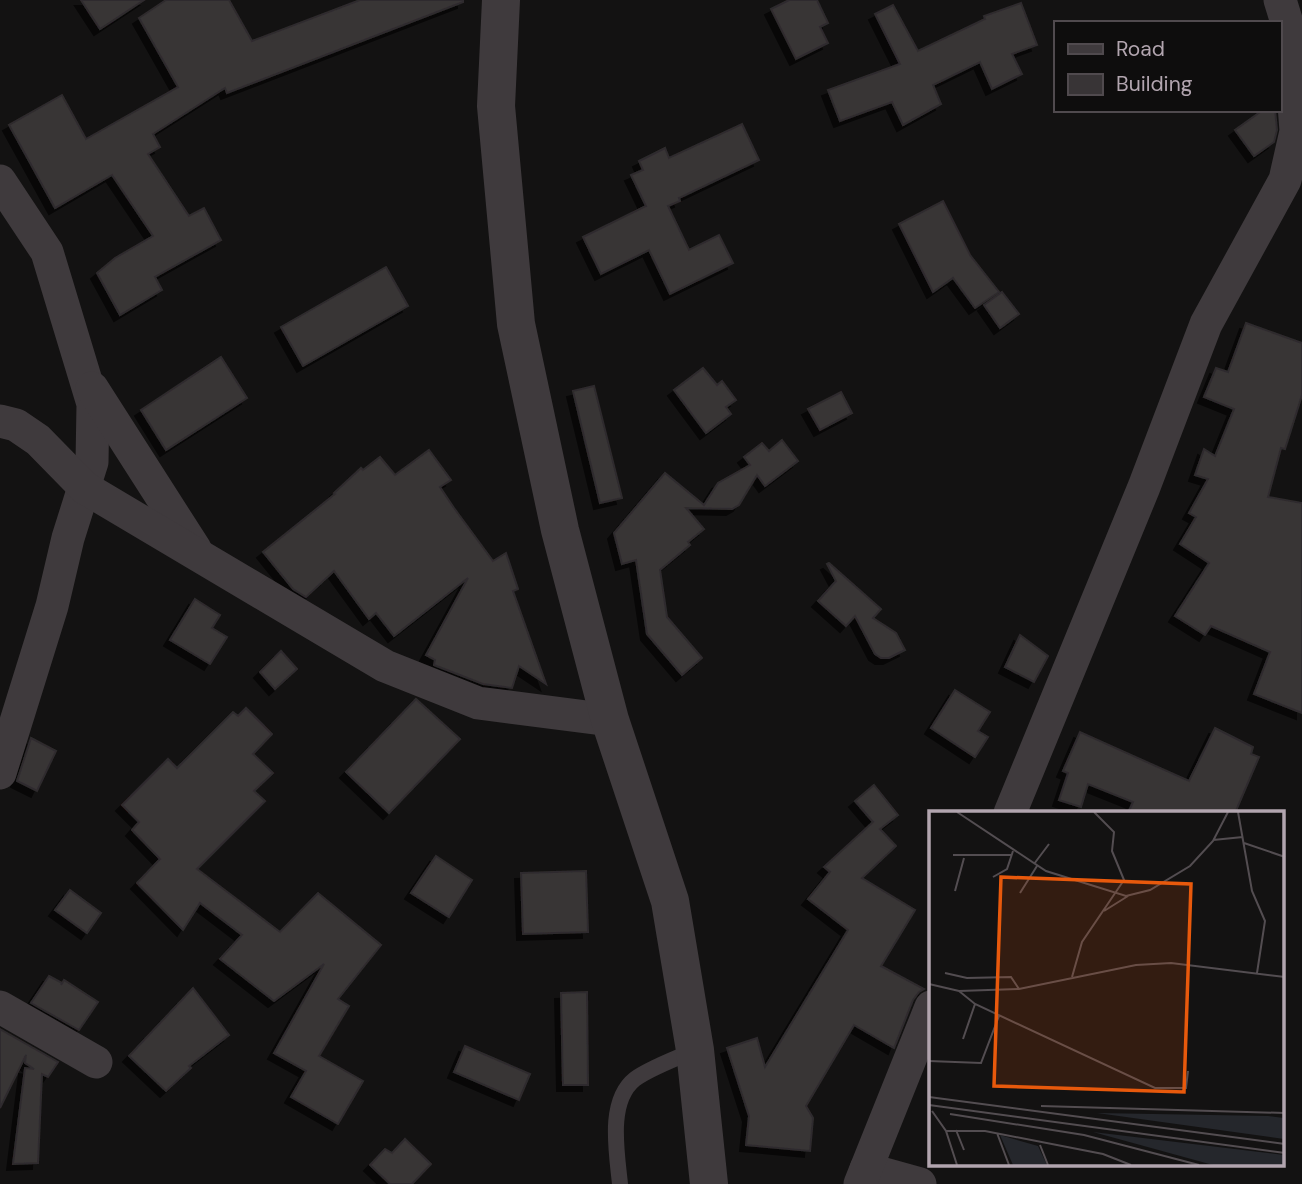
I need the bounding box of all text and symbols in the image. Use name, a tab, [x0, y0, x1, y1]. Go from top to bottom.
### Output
legend	[1054, 21, 1281, 112]
text: Road	[1116, 35, 1165, 63]
text: Building	[1116, 70, 1193, 98]
inset map	[929, 811, 1284, 1166]

